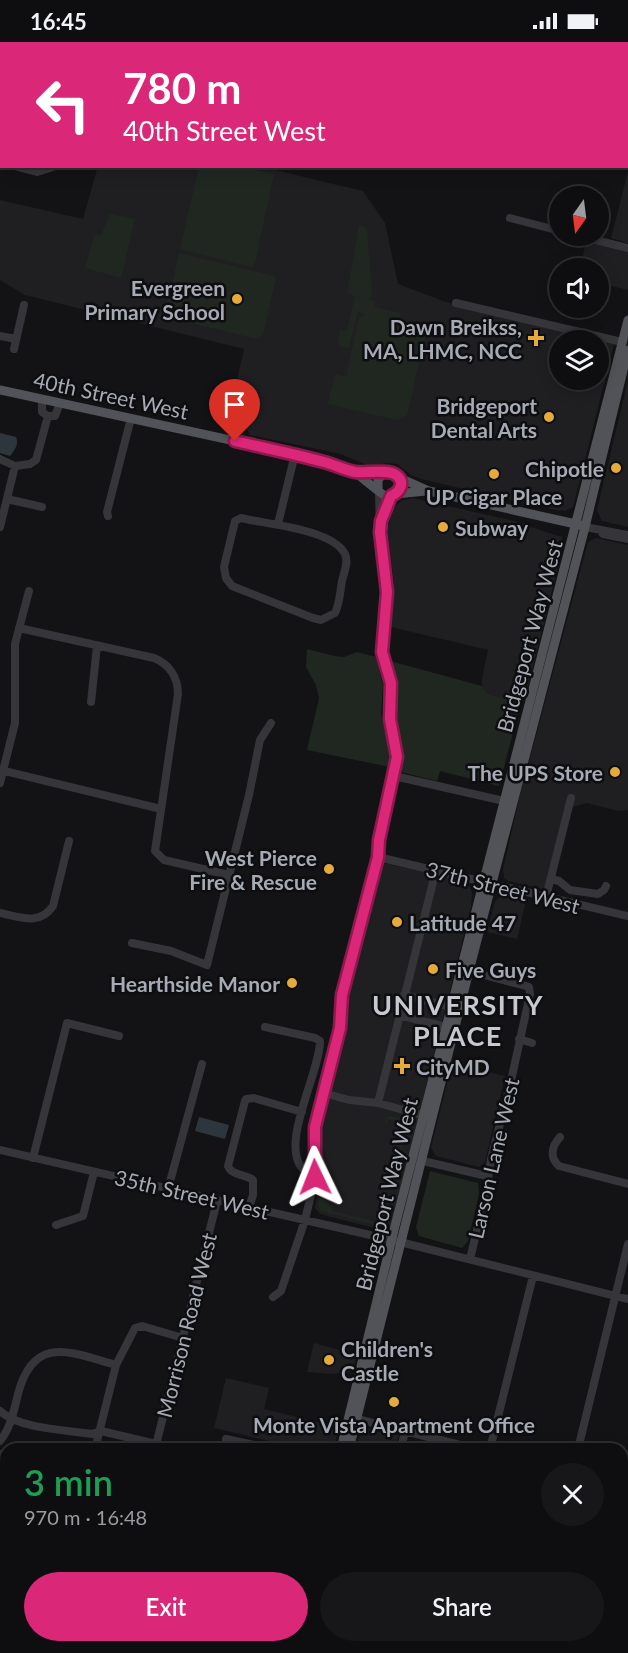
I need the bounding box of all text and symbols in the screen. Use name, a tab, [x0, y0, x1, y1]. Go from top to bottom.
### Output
text: 16:45	[30, 8, 87, 35]
text: 780 m	[123, 63, 241, 113]
icon: left	[24, 66, 102, 144]
text: 40th Street West	[123, 114, 326, 147]
north arrow	[549, 186, 609, 246]
map controls	[549, 186, 609, 390]
button: sound	[549, 258, 609, 318]
place label: Evergreen Primary School	[84, 275, 225, 324]
marker: Evergreen Primary School	[230, 292, 244, 306]
place label: Dawn Breikss, MA, LHMC, NCC	[363, 314, 522, 363]
marker: Dawn Breikss, MA, LHMC, NCC	[527, 329, 545, 347]
button: layers	[549, 330, 609, 390]
street label: 40th Street West	[31, 366, 191, 424]
pin	[209, 379, 260, 441]
icon: arrive	[218, 388, 251, 421]
place label: Bridgeport Dental Arts	[431, 393, 537, 442]
marker: Bridgeport Dental Arts	[542, 410, 556, 424]
place label: Chipotle	[525, 456, 604, 481]
marker: Chipotle	[609, 461, 623, 475]
marker: UP Cigar Place	[487, 467, 501, 481]
place label: UP Cigar Place	[426, 484, 562, 509]
place label: Subway	[455, 515, 529, 540]
marker: Subway	[436, 520, 450, 534]
street label: Bridgeport Way West	[491, 537, 567, 735]
place label: The UPS Store	[468, 760, 603, 785]
marker: The UPS Store	[608, 765, 622, 779]
place label: West Pierce Fire & Rescue	[189, 845, 317, 894]
street label: 37th Street West	[423, 856, 583, 918]
marker: West Pierce Fire & Rescue	[322, 862, 336, 876]
place label: Latitude 47	[409, 910, 516, 935]
marker: Latitude 47	[390, 915, 404, 929]
place label: Five Guys	[445, 957, 536, 982]
marker: Five Guys	[426, 962, 440, 976]
place label: Hearthside Manor	[110, 971, 280, 996]
marker: Hearthside Manor	[285, 976, 299, 990]
district label: UNIVERSITY PLACE	[372, 988, 544, 1052]
place label: CityMD	[416, 1054, 490, 1079]
marker: CityMD	[393, 1057, 411, 1075]
street label: Larson Lane West	[462, 1075, 524, 1241]
street label: Bridgeport Way West	[350, 1094, 422, 1293]
position arrow	[283, 1145, 347, 1209]
street label: 35th Street West	[112, 1164, 272, 1224]
street label: Morrison Road West	[151, 1230, 221, 1420]
place label: Children's Castle	[341, 1336, 433, 1385]
marker: Children's Castle	[322, 1353, 336, 1367]
marker: Monte Vista Apartment Office	[387, 1395, 401, 1409]
place label: Monte Vista Apartment Office	[253, 1412, 535, 1437]
text: 3 min	[24, 1460, 113, 1504]
button: close	[541, 1463, 604, 1526]
text: 970 m · 16:48	[24, 1505, 147, 1529]
button: Exit	[24, 1572, 308, 1641]
button: Share	[320, 1572, 604, 1641]

